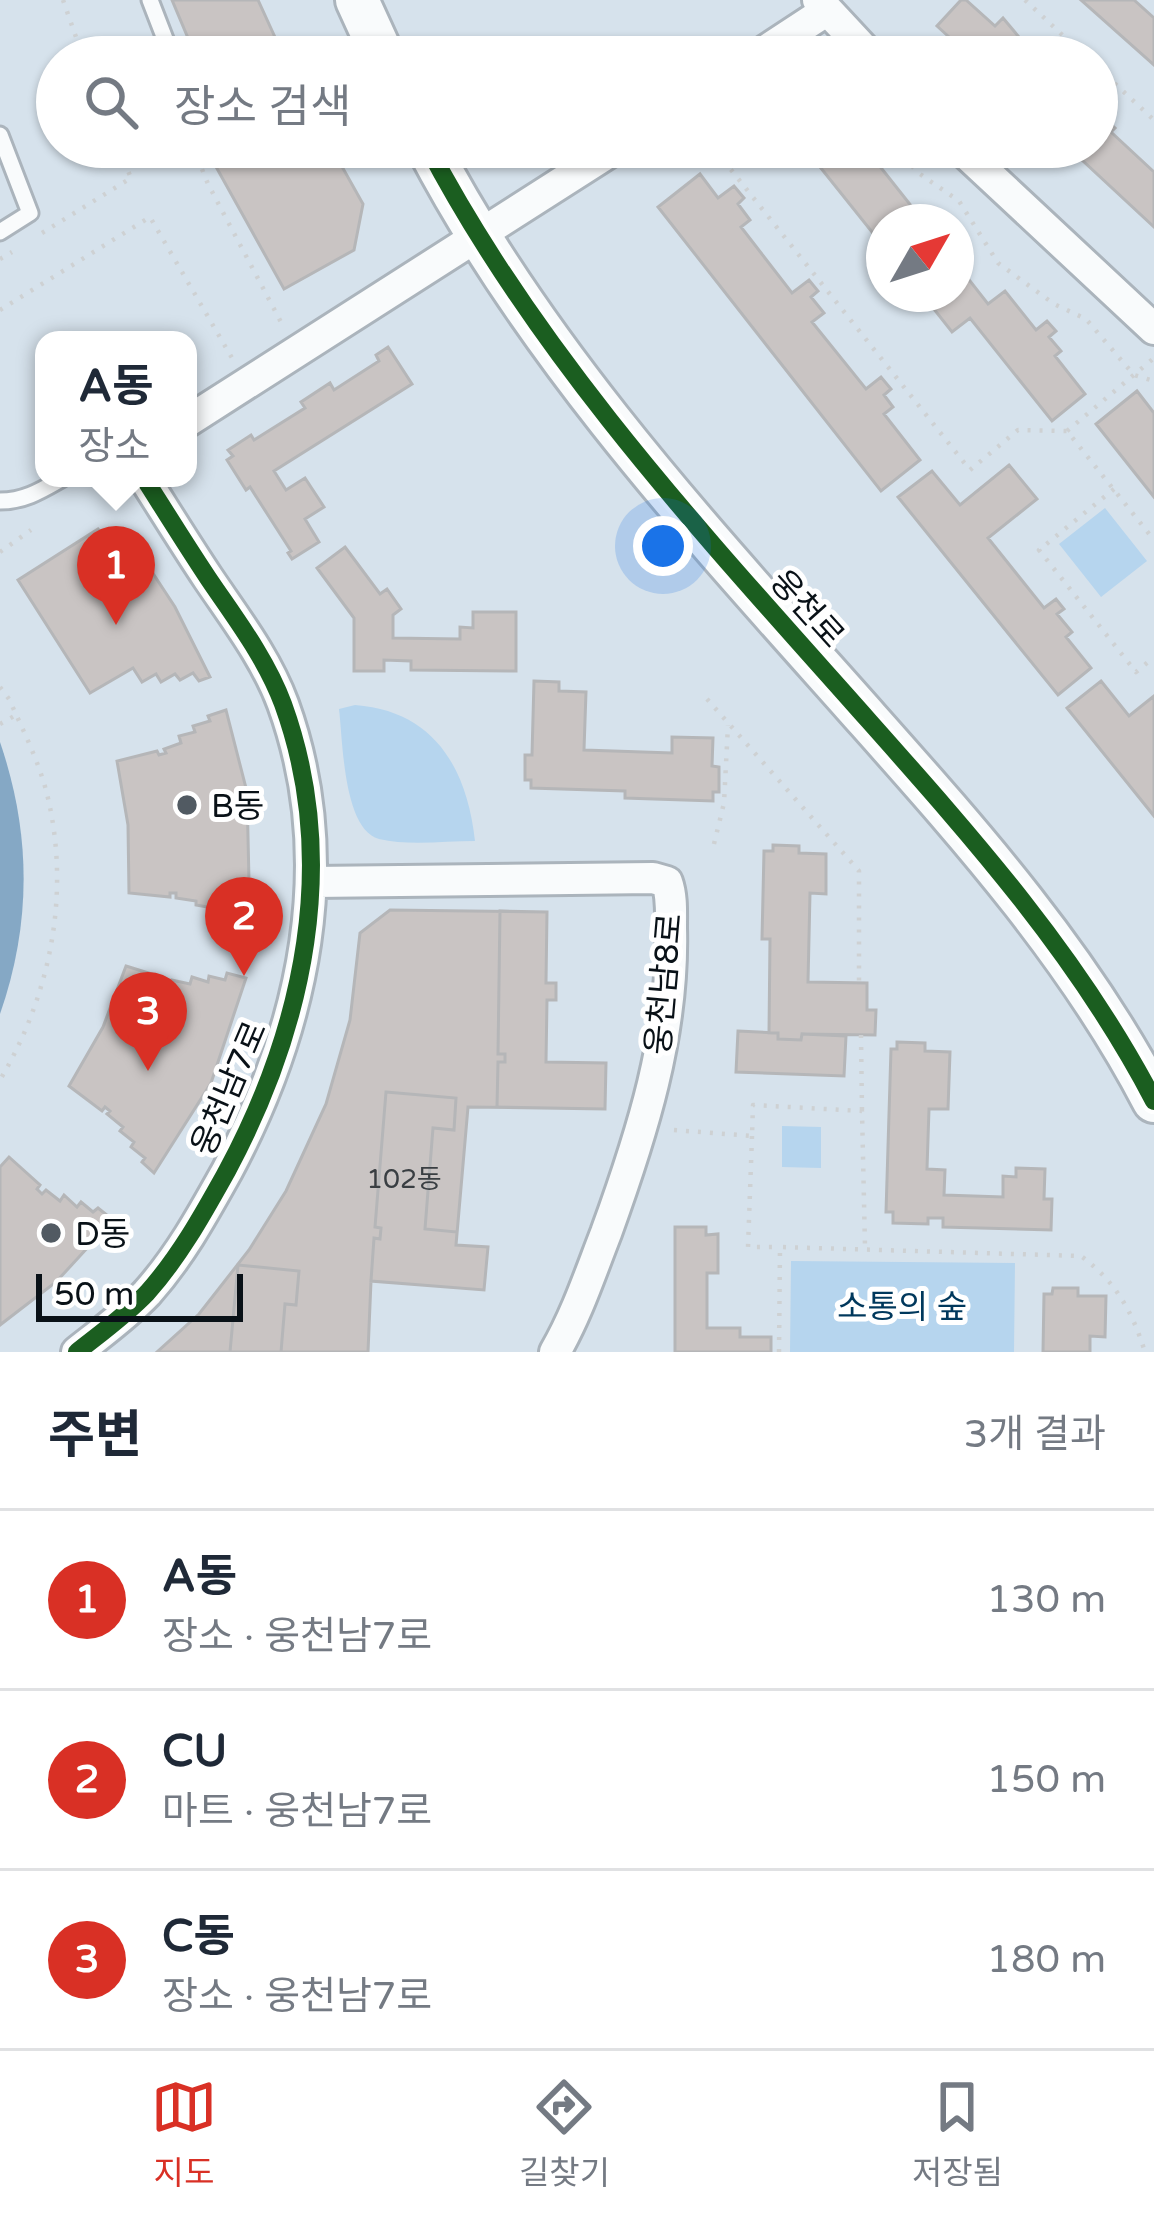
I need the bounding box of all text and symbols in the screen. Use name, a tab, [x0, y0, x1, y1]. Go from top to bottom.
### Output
search box	[36, 36, 1118, 168]
icon: search	[78, 69, 144, 135]
text: 장소 검색	[174, 81, 351, 135]
north arrow	[866, 204, 974, 312]
popup	[35, 331, 197, 487]
text: A동	[79, 360, 153, 414]
text: 장소	[79, 423, 150, 470]
your location	[633, 516, 693, 576]
pin: 1	[77, 526, 155, 625]
street label: 웅천로	[762, 562, 852, 656]
place label: B동	[211, 787, 264, 826]
marker: B동	[174, 792, 200, 818]
pin: 2	[205, 877, 283, 976]
street label: 웅천남8로	[639, 912, 690, 1057]
pin: 3	[109, 972, 187, 1071]
street label: 웅천남7로	[184, 1016, 275, 1162]
house number: 102동	[366, 1163, 442, 1196]
place label: D동	[75, 1215, 130, 1254]
marker: D동	[38, 1220, 64, 1246]
scale bar	[36, 1268, 243, 1321]
text: 50 m	[54, 1275, 134, 1314]
park label: 소통의 숲	[837, 1288, 967, 1327]
text: 주변	[48, 1405, 142, 1467]
text: 3개 결과	[964, 1411, 1106, 1458]
text: A동	[162, 1550, 237, 1604]
text: 1	[75, 1576, 99, 1623]
text: 130 m	[987, 1576, 1106, 1623]
text: 장소 · 웅천남7로	[162, 1613, 432, 1660]
text: CU	[162, 1725, 227, 1779]
text: 2	[75, 1756, 99, 1803]
text: 150 m	[987, 1756, 1106, 1803]
text: 마트 · 웅천남7로	[162, 1788, 432, 1835]
text: C동	[162, 1910, 235, 1964]
text: 3	[75, 1936, 99, 1983]
text: 180 m	[987, 1936, 1106, 1983]
text: 장소 · 웅천남7로	[162, 1973, 432, 2020]
tab: 지도	[151, 2074, 217, 2194]
tab: 길찾기	[519, 2074, 610, 2194]
tab: 저장됨	[912, 2074, 1003, 2194]

